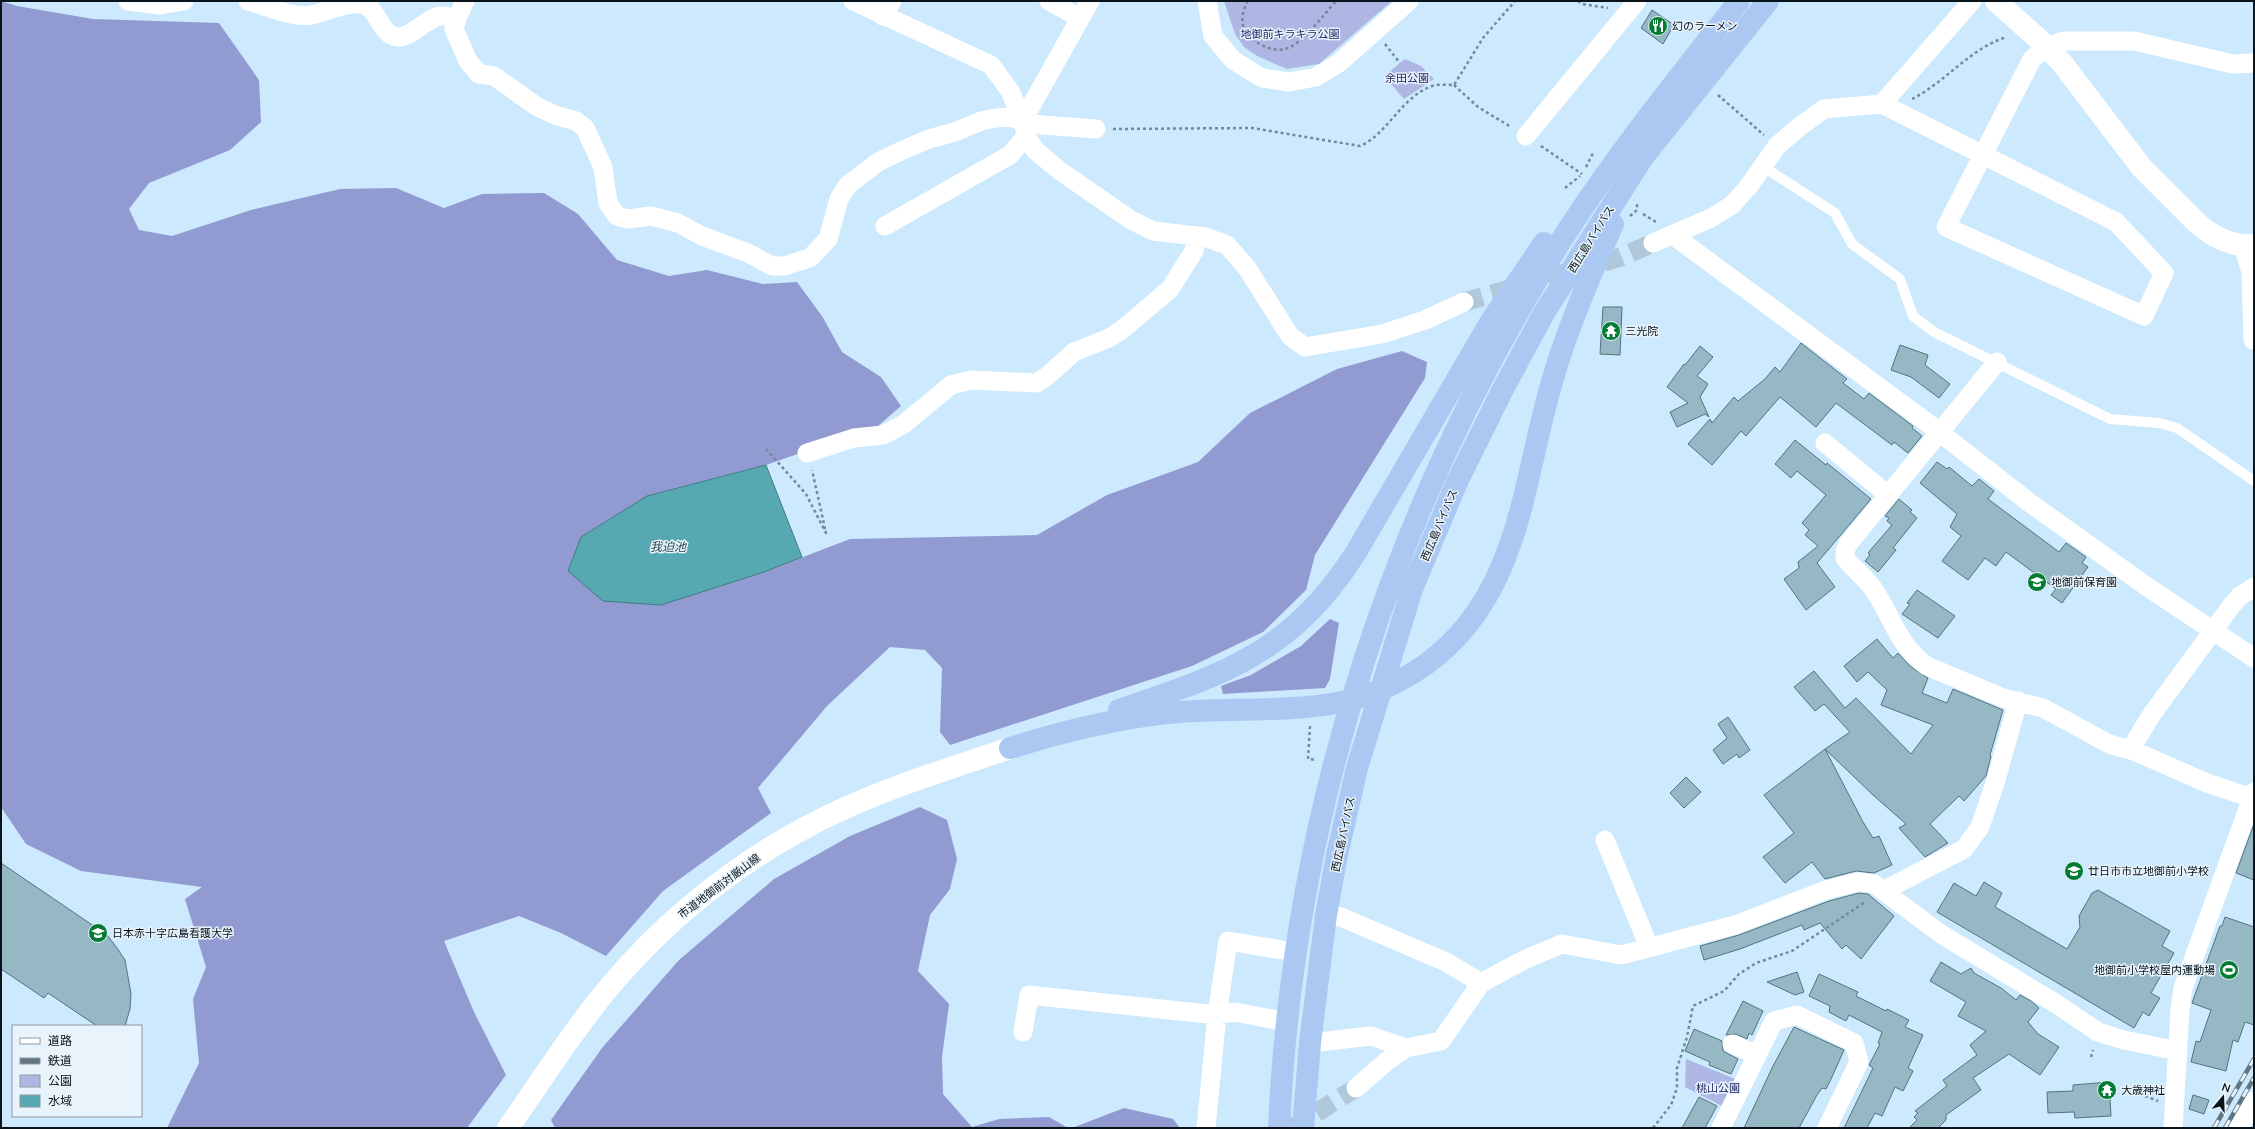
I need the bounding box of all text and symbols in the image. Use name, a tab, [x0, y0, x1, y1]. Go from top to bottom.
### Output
restaurant icon: 幻のラーメン	[1647, 15, 1669, 37]
place label: 幻のラーメン	[1672, 19, 1738, 33]
park label: 地御前キラキラ公園	[1241, 27, 1340, 41]
park label: 余田公園	[1385, 71, 1429, 85]
street label: 西広島バイパス	[1565, 203, 1617, 275]
temple icon: 三光院	[1600, 320, 1622, 342]
place label: 三光院	[1625, 324, 1658, 338]
street label: 西広島バイパス	[1418, 487, 1460, 563]
water label: 我迫池	[650, 539, 687, 554]
school or university icon: 地御前保育園	[2026, 571, 2048, 593]
place label: 地御前保育園	[2051, 575, 2117, 589]
street label: 西広島バイパス	[1328, 795, 1358, 873]
street label: 市道地御前対厳山線	[675, 851, 763, 921]
school or university icon: 廿日市市立地御前小学校	[2063, 860, 2085, 882]
place label: 廿日市市立地御前小学校	[2088, 864, 2209, 878]
school or university icon: 日本赤十字広島看護大学	[87, 922, 109, 944]
place label: 日本赤十字広島看護大学	[112, 926, 233, 940]
sports icon: 地御前小学校屋内運動場	[2218, 959, 2240, 981]
place label: 地御前小学校屋内運動場	[2094, 963, 2215, 977]
legend	[12, 1025, 142, 1117]
text: 道路	[48, 1033, 72, 1048]
text: 鉄道	[48, 1053, 72, 1068]
text: 公園	[48, 1073, 72, 1088]
north arrow	[2203, 1077, 2243, 1117]
temple icon: 大歳神社	[2096, 1079, 2118, 1101]
text: N	[2220, 1080, 2232, 1096]
park label: 桃山公園	[1696, 1081, 1740, 1095]
place label: 大歳神社	[2121, 1083, 2165, 1097]
text: 水域	[48, 1093, 72, 1108]

